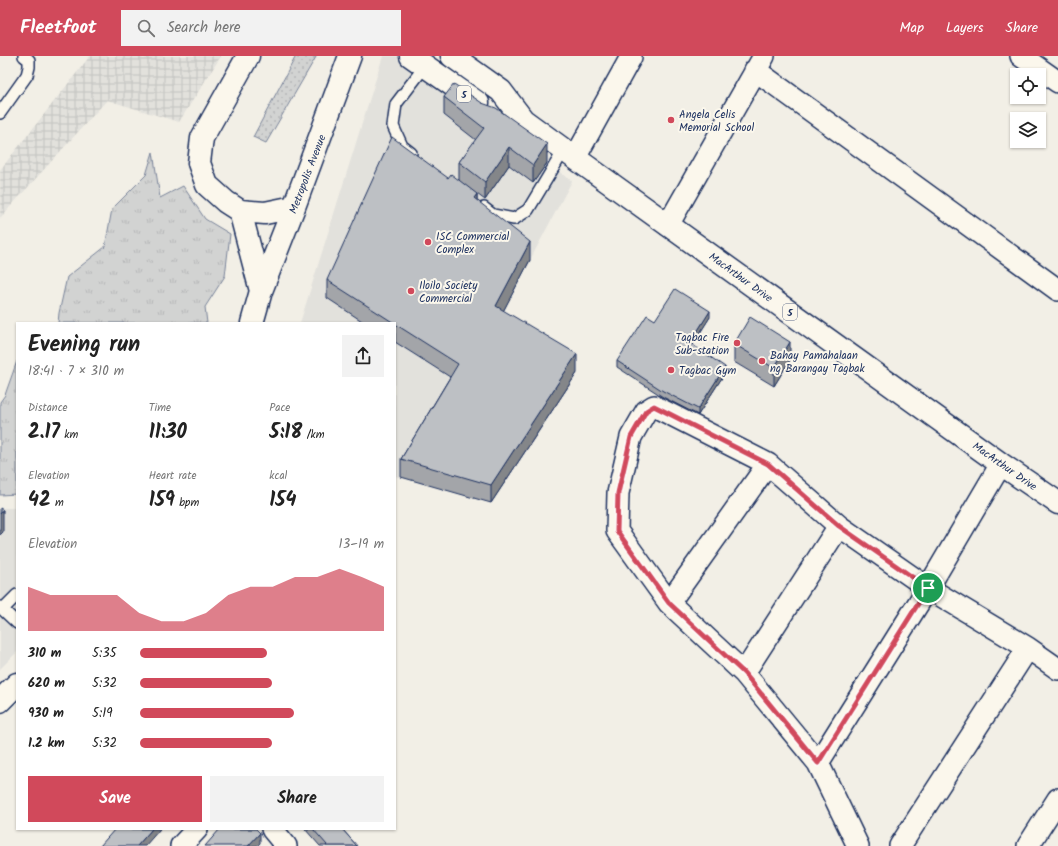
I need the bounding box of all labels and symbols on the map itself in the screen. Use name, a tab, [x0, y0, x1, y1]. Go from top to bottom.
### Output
road number: 5	[457, 86, 471, 102]
place label: Angela Celis Memorial School	[679, 106, 754, 137]
marker: Angela Celis Memorial School	[666, 115, 676, 125]
street label: Metropolis Avenue	[285, 132, 331, 217]
place label: ISC Commercial Complex	[436, 228, 510, 259]
marker: ISC Commercial Complex	[423, 237, 433, 247]
street label: MacArthur Drive	[705, 248, 776, 307]
place label: Iloilo Society Commercial	[419, 277, 478, 308]
marker: Iloilo Society Commercial	[406, 286, 416, 296]
road number: 5	[783, 304, 797, 320]
place label: Tagbac Fire Sub-station	[675, 329, 729, 360]
marker: Tagbac Fire Sub-station	[732, 338, 742, 348]
place label: Bahay Pamahalaan ng Barangay Tagbak	[770, 347, 865, 378]
marker: Bahay Pamahalaan ng Barangay Tagbak	[757, 356, 767, 366]
place label: Tagbac Gym	[679, 362, 736, 380]
marker: Tagbac Gym	[666, 365, 676, 375]
street label: MacArthur Drive	[968, 438, 1041, 496]
pin	[911, 571, 945, 605]

